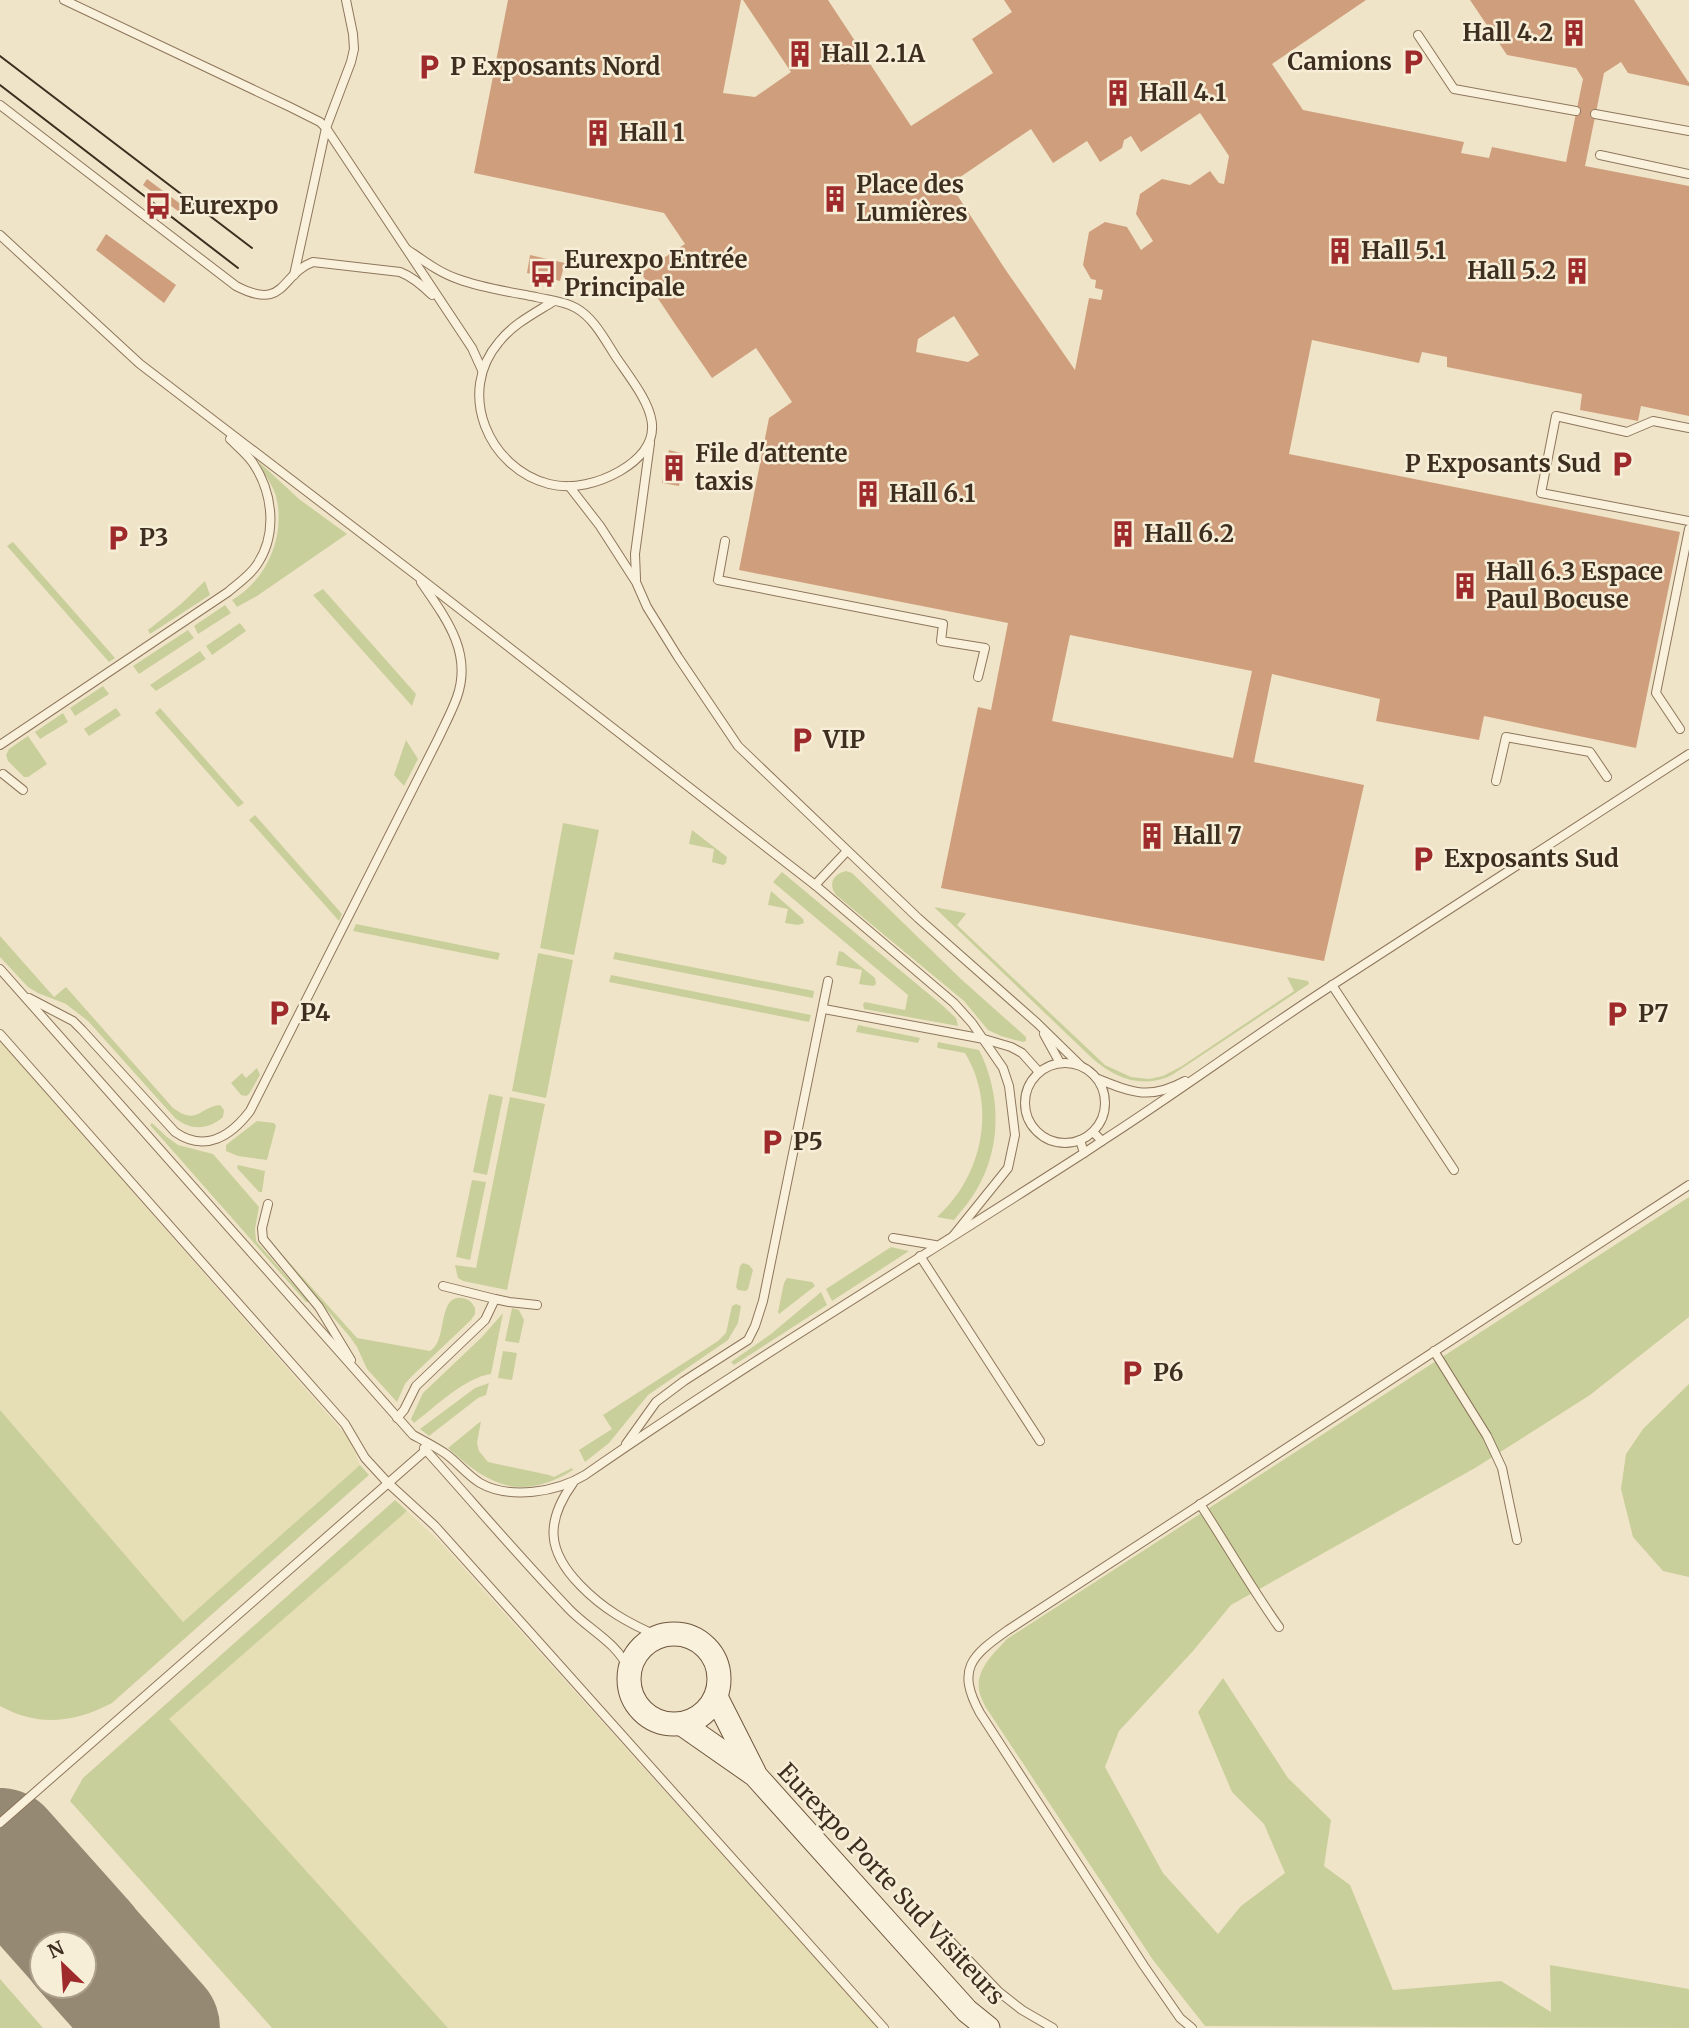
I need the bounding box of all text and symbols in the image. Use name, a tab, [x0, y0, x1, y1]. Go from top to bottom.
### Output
place label: Hall 4.2	[1462, 17, 1553, 48]
building icon: Hall 4.2	[1559, 18, 1589, 48]
place label: Hall 2.1A	[821, 38, 926, 69]
building icon: Hall 2.1A	[785, 39, 815, 69]
place label: Camions	[1287, 46, 1392, 77]
parking icon: Camions	[1398, 47, 1428, 77]
place label: P Exposants Nord	[450, 51, 661, 82]
parking icon: P Exposants Nord	[414, 52, 444, 82]
place label: Hall 4.1	[1139, 77, 1226, 108]
building icon: Hall 4.1	[1103, 78, 1133, 108]
place label: Hall 1	[619, 117, 684, 148]
building icon: Hall 1	[583, 118, 613, 148]
place label: Place des Lumières	[856, 169, 968, 228]
building icon: Place des Lumières	[820, 184, 850, 214]
place label: Eurexpo	[179, 190, 278, 221]
bus stop icon: Eurexpo	[143, 191, 173, 221]
place label: Hall 5.1	[1361, 235, 1446, 266]
building icon: Hall 5.1	[1325, 236, 1355, 266]
place label: Eurexpo Entrée Principale	[564, 244, 747, 303]
place label: Hall 5.2	[1467, 255, 1556, 286]
building icon: Hall 5.2	[1562, 256, 1592, 286]
bus stop icon: Eurexpo Entrée Principale	[528, 259, 558, 289]
place label: File d'attente taxis	[695, 438, 847, 497]
place label: P Exposants Sud	[1405, 448, 1601, 479]
parking icon: P Exposants Sud	[1607, 449, 1637, 479]
building icon: File d'attente taxis	[659, 453, 689, 483]
place label: Hall 6.1	[889, 478, 975, 509]
building icon: Hall 6.1	[853, 479, 883, 509]
place label: Hall 6.2	[1144, 518, 1234, 549]
building icon: Hall 6.2	[1108, 519, 1138, 549]
place label: P3	[139, 522, 168, 553]
parking icon: P3	[103, 523, 133, 553]
place label: Hall 6.3 Espace Paul Bocuse	[1486, 556, 1663, 615]
building icon: Hall 6.3 Espace Paul Bocuse	[1450, 571, 1480, 601]
place label: VIP	[822, 724, 865, 755]
parking icon: VIP	[787, 725, 817, 755]
place label: Hall 7	[1173, 820, 1242, 851]
building icon: Hall 7	[1137, 821, 1167, 851]
place label: Exposants Sud	[1444, 843, 1619, 874]
parking icon: Exposants Sud	[1408, 844, 1438, 874]
place label: P4	[300, 997, 330, 1028]
parking icon: P4	[264, 998, 294, 1028]
place label: P7	[1638, 998, 1669, 1029]
parking icon: P7	[1602, 999, 1632, 1029]
place label: P5	[793, 1126, 823, 1157]
parking icon: P5	[757, 1127, 787, 1157]
place label: P6	[1153, 1357, 1184, 1388]
parking icon: P6	[1117, 1358, 1147, 1388]
street label: Eurexpo Porte Sud Visiteurs	[771, 1756, 1012, 2011]
north arrow	[28, 1930, 98, 2000]
text: N	[44, 1936, 68, 1964]

